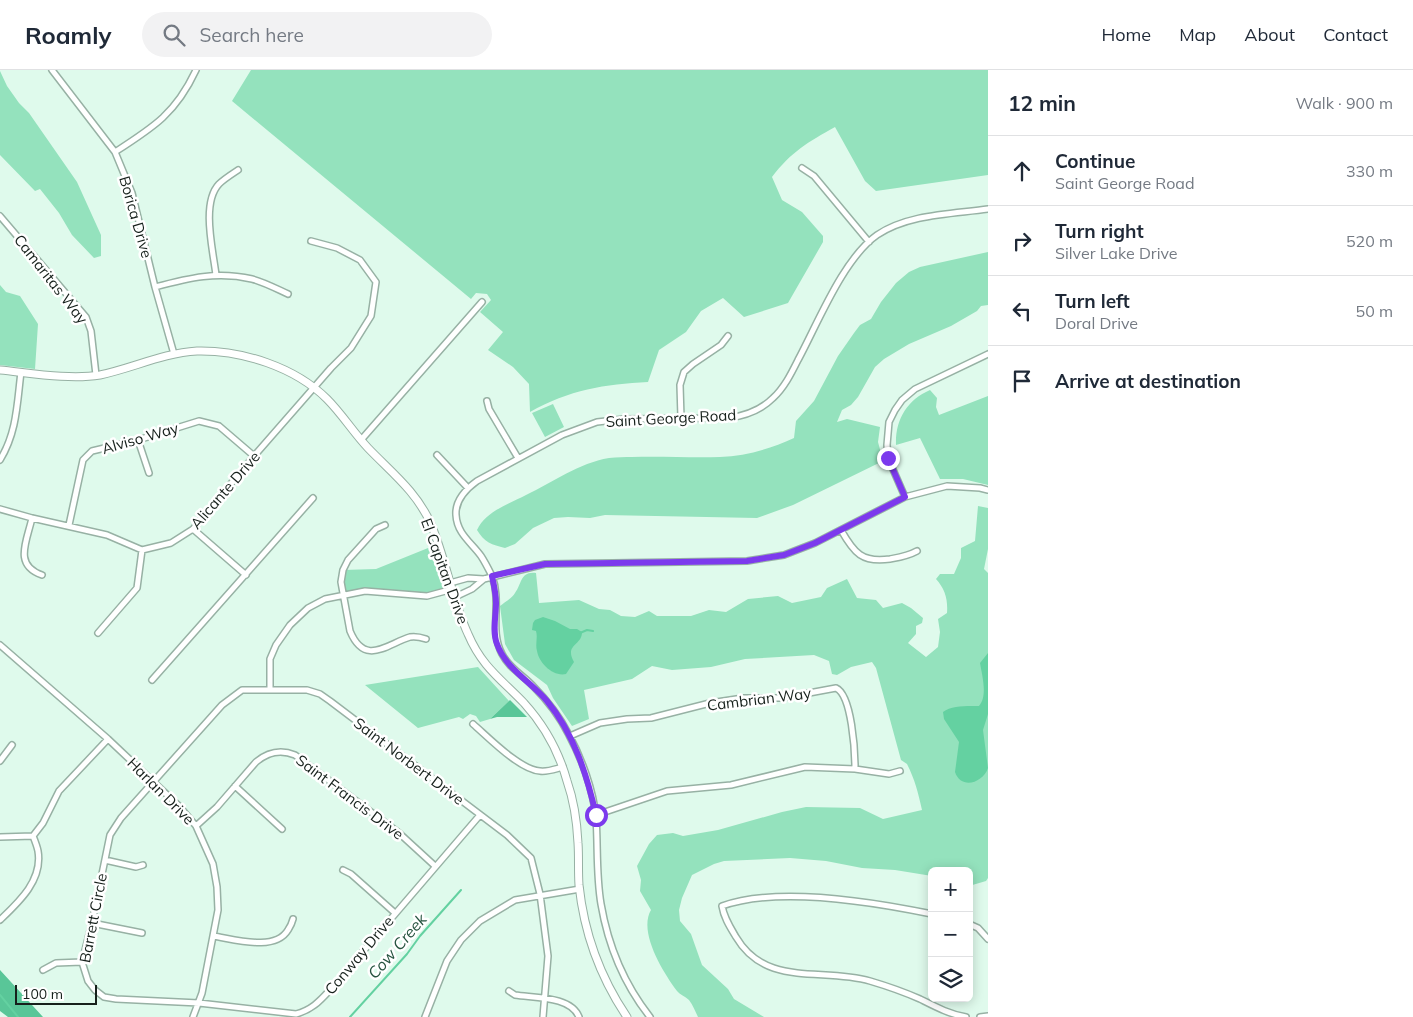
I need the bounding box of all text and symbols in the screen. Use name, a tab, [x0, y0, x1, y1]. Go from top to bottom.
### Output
search box	[142, 12, 492, 57]
text: Roamly	[25, 20, 112, 50]
icon: search	[160, 21, 188, 49]
text: Search here	[200, 23, 304, 47]
text: Home	[1101, 23, 1151, 46]
text: Map	[1179, 23, 1216, 46]
text: About	[1244, 23, 1295, 46]
text: Contact	[1323, 23, 1388, 46]
text: 12 min	[1008, 90, 1076, 116]
text: Walk · 900 m	[1295, 93, 1393, 113]
text: Continue	[1055, 149, 1135, 173]
icon: ahead	[1008, 157, 1036, 185]
text: 330 m	[1346, 161, 1393, 181]
text: Saint George Road	[1055, 173, 1195, 193]
street label: Borica Drive	[115, 174, 157, 260]
text: Turn right	[1055, 219, 1144, 243]
icon: right	[1008, 227, 1036, 255]
street label: Camaritas Way	[10, 230, 92, 328]
text: 520 m	[1346, 231, 1393, 251]
text: Silver Lake Drive	[1055, 243, 1178, 263]
text: Turn left	[1055, 289, 1130, 313]
icon: left	[1008, 297, 1036, 325]
text: 50 m	[1356, 301, 1393, 321]
text: Doral Drive	[1055, 313, 1138, 333]
icon: arrive	[1008, 367, 1036, 395]
text: Arrive at destination	[1055, 369, 1241, 393]
street label: Saint George Road	[605, 405, 737, 431]
street label: Alviso Way	[100, 418, 181, 458]
street label: Alicante Drive	[186, 447, 264, 533]
route end	[877, 447, 900, 470]
street label: El Capitan Drive	[417, 516, 473, 626]
street label: Cambrian Way	[706, 683, 812, 715]
street label: Saint Norbert Drive	[350, 713, 468, 809]
street label: Saint Francis Drive	[292, 750, 408, 844]
street label: Harlan Drive	[123, 753, 199, 829]
route start	[585, 804, 608, 827]
map controls	[928, 867, 973, 1002]
button: +	[928, 867, 973, 912]
street label: Barrett Circle	[75, 872, 111, 964]
water label: Cow Creek	[363, 909, 431, 983]
street label: Conway Drive	[321, 912, 397, 998]
button: −	[928, 912, 973, 957]
button: layers	[928, 957, 973, 1002]
scale bar	[15, 982, 98, 1005]
text: 100 m	[22, 985, 63, 1003]

